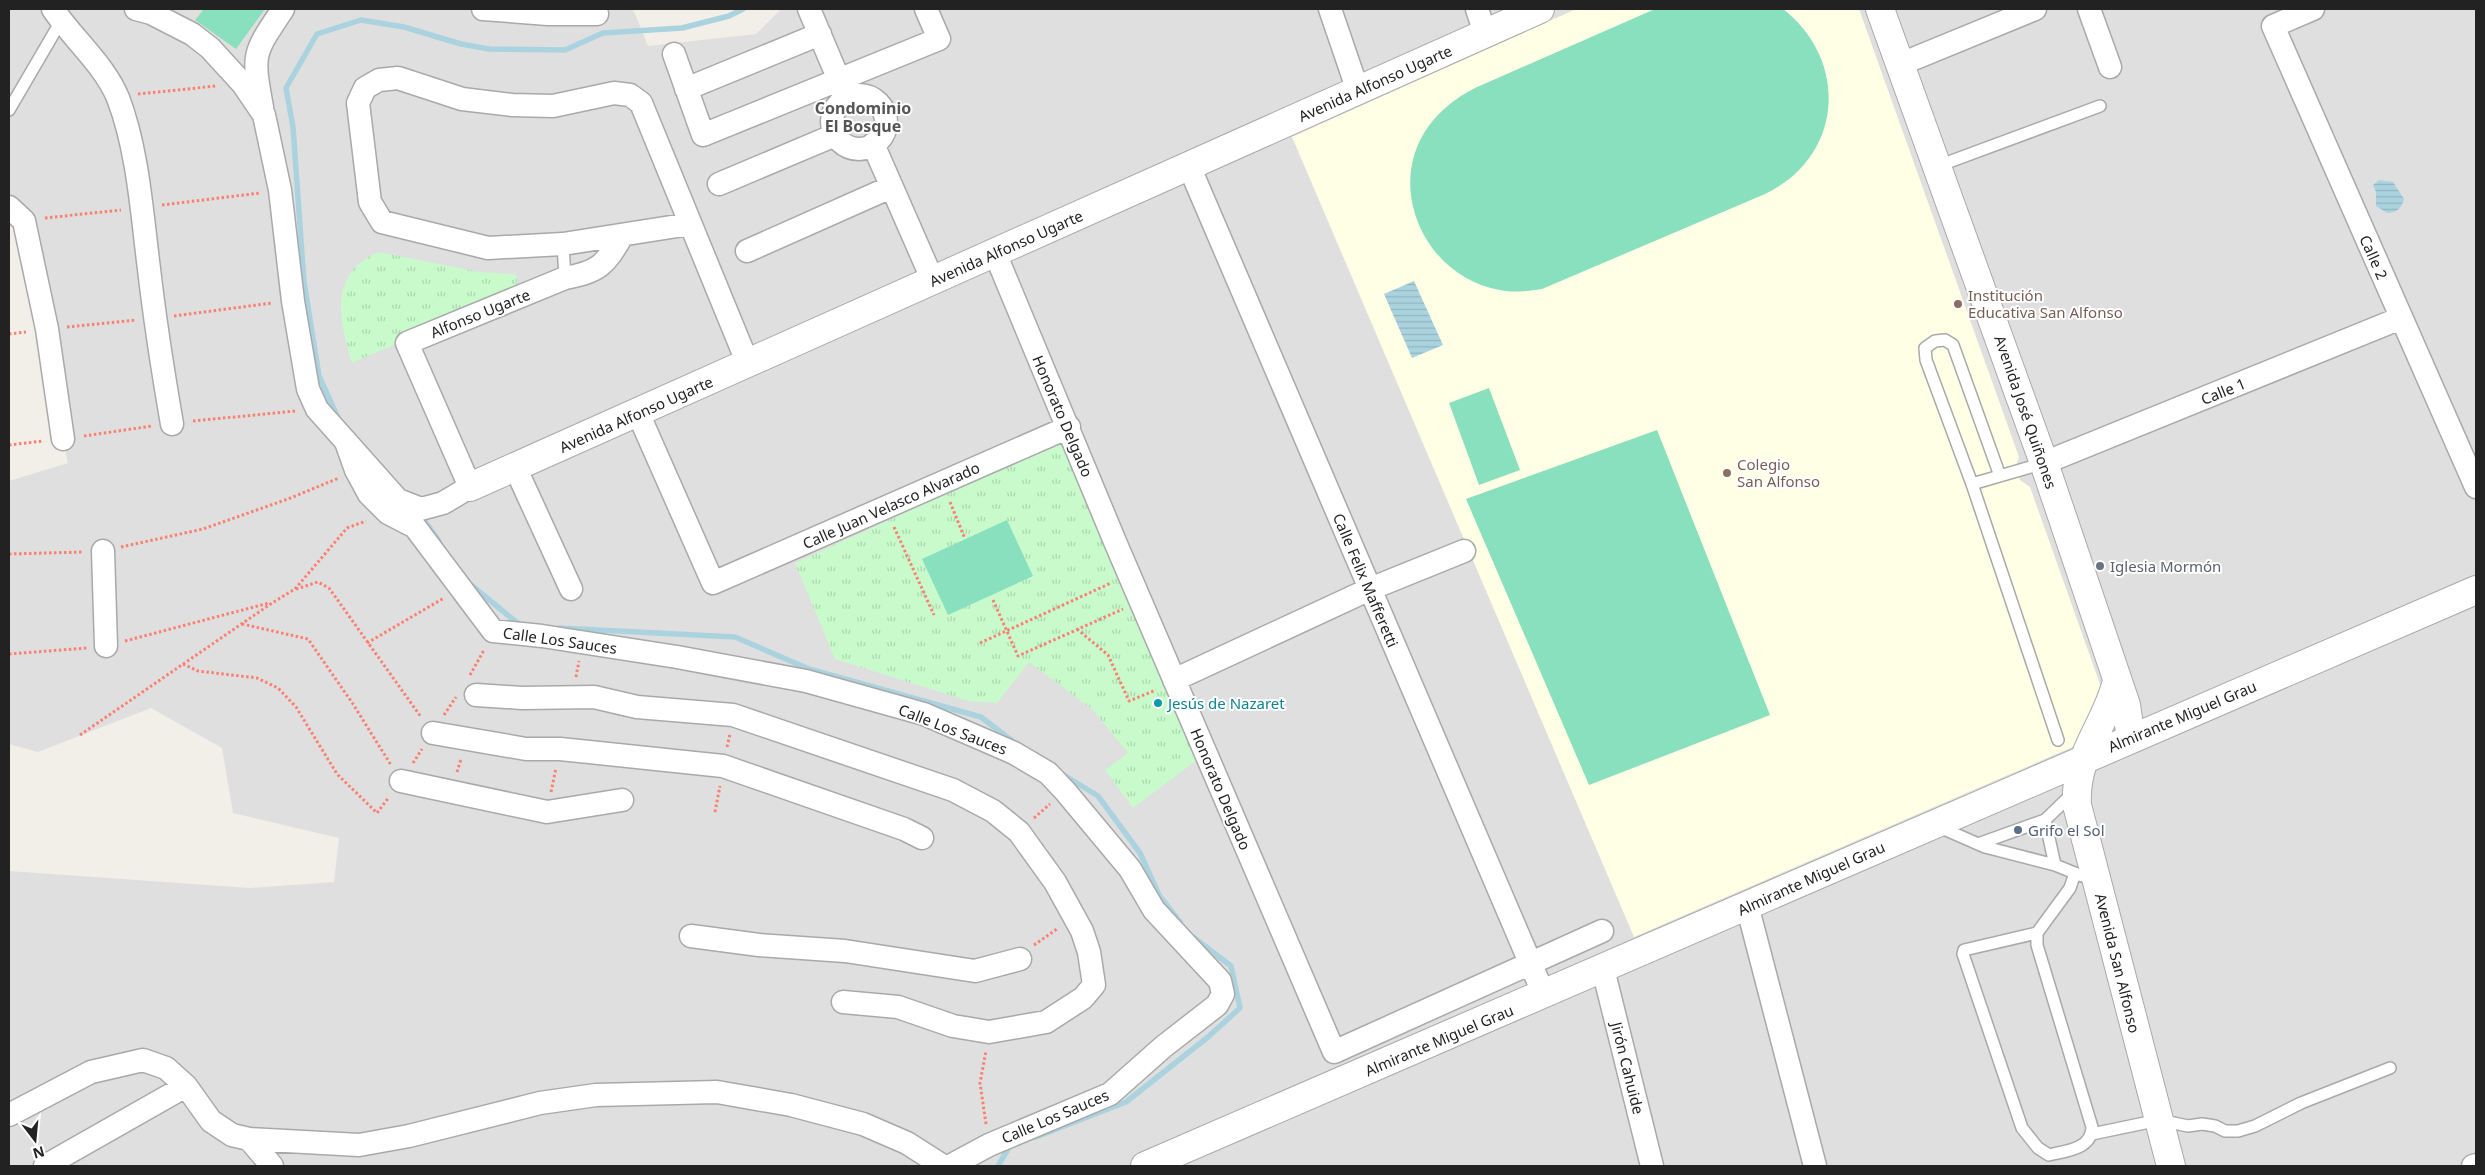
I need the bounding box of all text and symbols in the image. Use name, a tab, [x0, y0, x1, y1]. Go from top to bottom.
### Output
street label: Avenida Alfonso Ugarte	[1295, 40, 1455, 126]
district label: Condominio El Bosque	[815, 97, 911, 137]
street label: Avenida Alfonso Ugarte	[926, 205, 1086, 291]
street label: Calle 2	[2355, 232, 2393, 282]
street label: Alfonso Ugarte	[427, 284, 533, 342]
place label: Institución Educativa San Alfonso	[1968, 285, 2123, 322]
marker: Institución Educativa San Alfonso	[1952, 298, 1964, 310]
street label: Avenida José Quiñones	[1990, 333, 2062, 491]
street label: Honorato Delgado	[1028, 352, 1098, 480]
street label: Avenida Alfonso Ugarte	[556, 371, 716, 457]
street label: Calle 1	[2198, 373, 2248, 409]
place label: Colegio San Alfonso	[1737, 454, 1820, 491]
street label: Calle Juan Velasco Alvarado	[799, 457, 983, 553]
marker: Colegio San Alfonso	[1721, 467, 1733, 479]
street label: Calle Felix Mafferetti	[1329, 510, 1403, 650]
place label: Iglesia Mormón	[2110, 556, 2221, 576]
marker: Iglesia Mormón	[2094, 560, 2106, 572]
street label: Calle Los Sauces	[502, 622, 618, 658]
street label: Almirante Miguel Grau	[2105, 676, 2259, 756]
place label: Jesús de Nazaret	[1166, 693, 1285, 713]
marker: Jesús de Nazaret	[1152, 697, 1164, 709]
street label: Calle Los Sauces	[896, 699, 1010, 759]
street label: Honorato Delgado	[1186, 725, 1256, 853]
place label: Grifo el Sol	[2028, 820, 2105, 840]
marker: Grifo el Sol	[2012, 824, 2024, 836]
street label: Almirante Miguel Grau	[1734, 836, 1888, 920]
street label: Avenida San Alfonso	[2091, 891, 2145, 1035]
street label: Almirante Miguel Grau	[1362, 1000, 1516, 1080]
street label: Jirón Cahuide	[1606, 1018, 1649, 1116]
street label: Calle Los Sauces	[998, 1084, 1112, 1148]
north arrow	[10, 1115, 60, 1165]
text: N	[31, 1142, 47, 1164]

